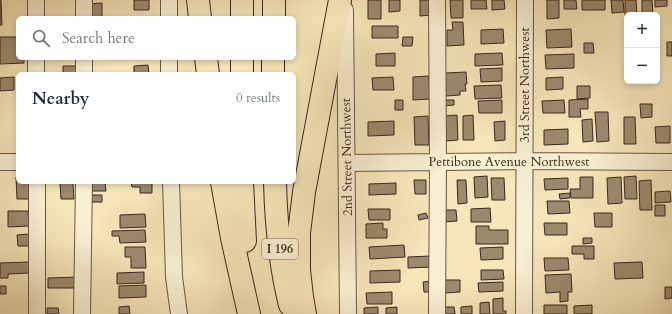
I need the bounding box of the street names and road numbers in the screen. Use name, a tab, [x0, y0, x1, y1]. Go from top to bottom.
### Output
street label: 3rd Street Northwest	[516, 27, 534, 143]
street label: 2nd Street Northwest	[337, 98, 357, 216]
street label: Pettibone Avenue Northwest	[429, 153, 589, 171]
road number: I 196	[262, 239, 298, 259]

